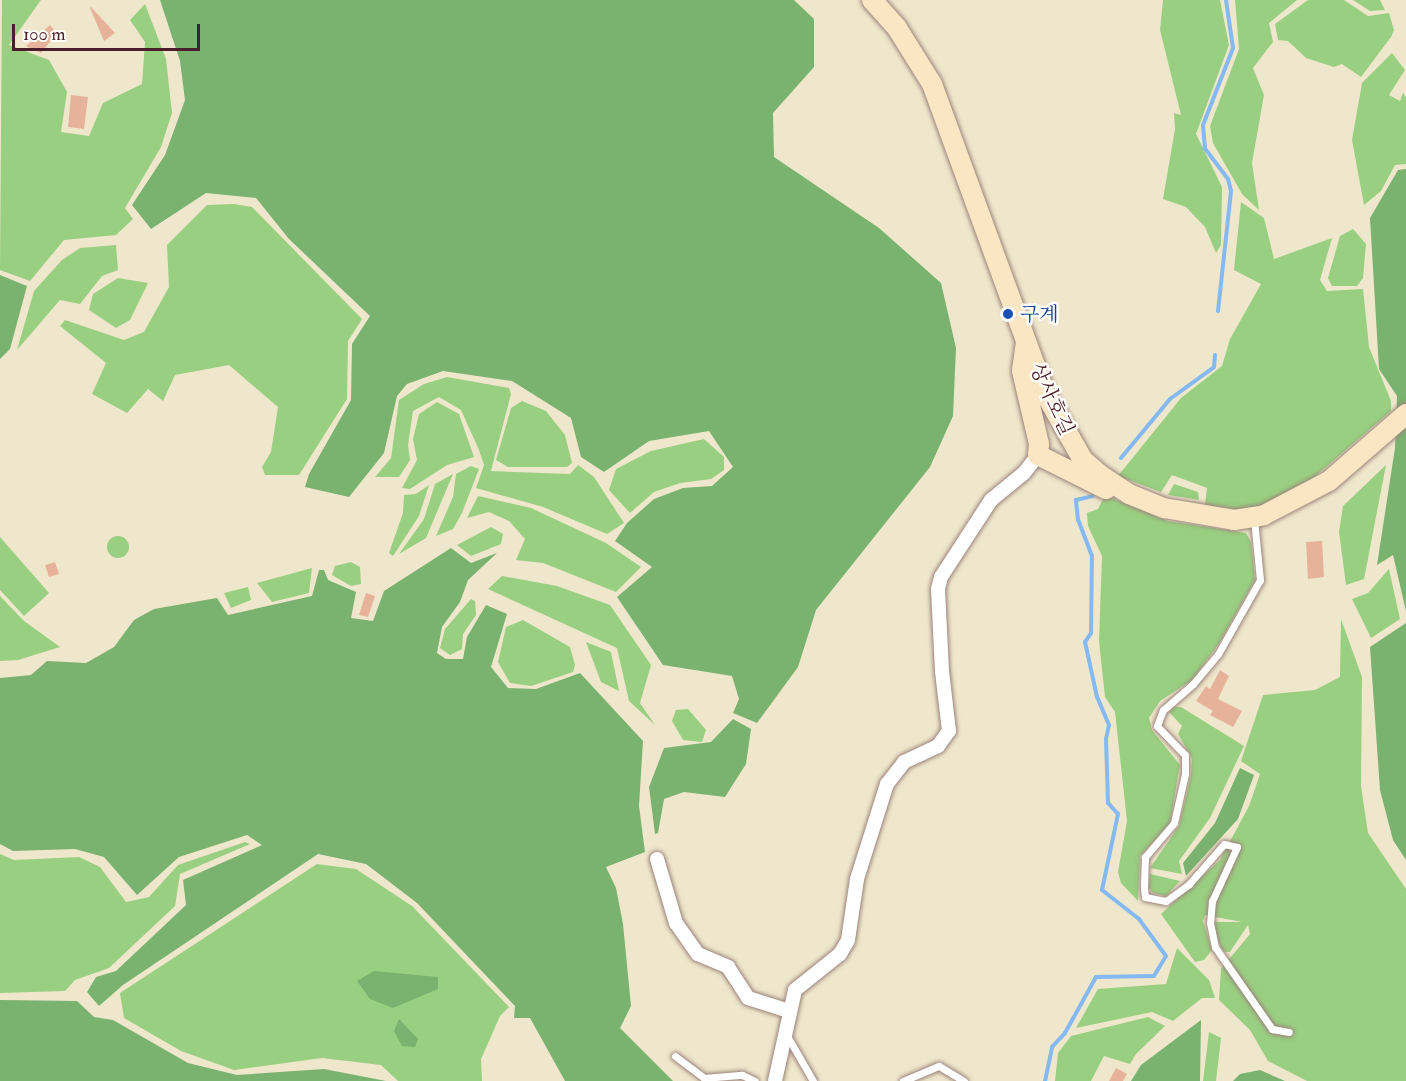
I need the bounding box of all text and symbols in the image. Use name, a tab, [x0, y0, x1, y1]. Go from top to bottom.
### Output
scale bar	[15, 12, 202, 50]
text: 100 m	[23, 23, 66, 46]
place label: 구계	[1020, 302, 1059, 326]
marker: 구계	[1001, 307, 1015, 321]
street label: 상사호길	[1025, 359, 1079, 439]

